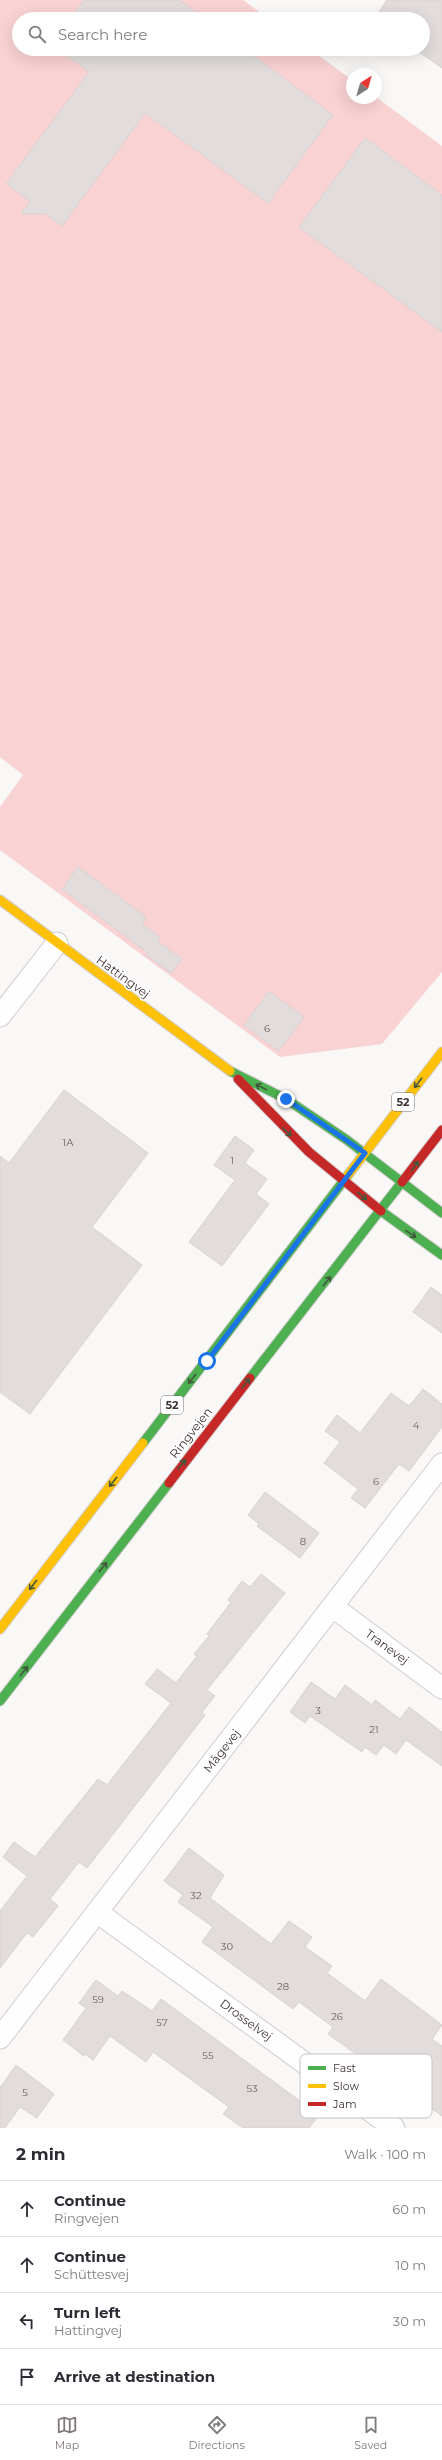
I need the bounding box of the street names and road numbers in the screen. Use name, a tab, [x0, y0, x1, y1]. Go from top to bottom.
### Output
street label: Hattingvej	[94, 952, 153, 1001]
road number: 52	[392, 1093, 414, 1111]
road number: 52	[161, 1396, 183, 1414]
street label: Ringvejen	[166, 1404, 215, 1461]
street label: Tranevej	[363, 1626, 412, 1667]
street label: Mågevej	[200, 1726, 243, 1775]
street label: Drosselvej	[217, 1996, 275, 2044]

